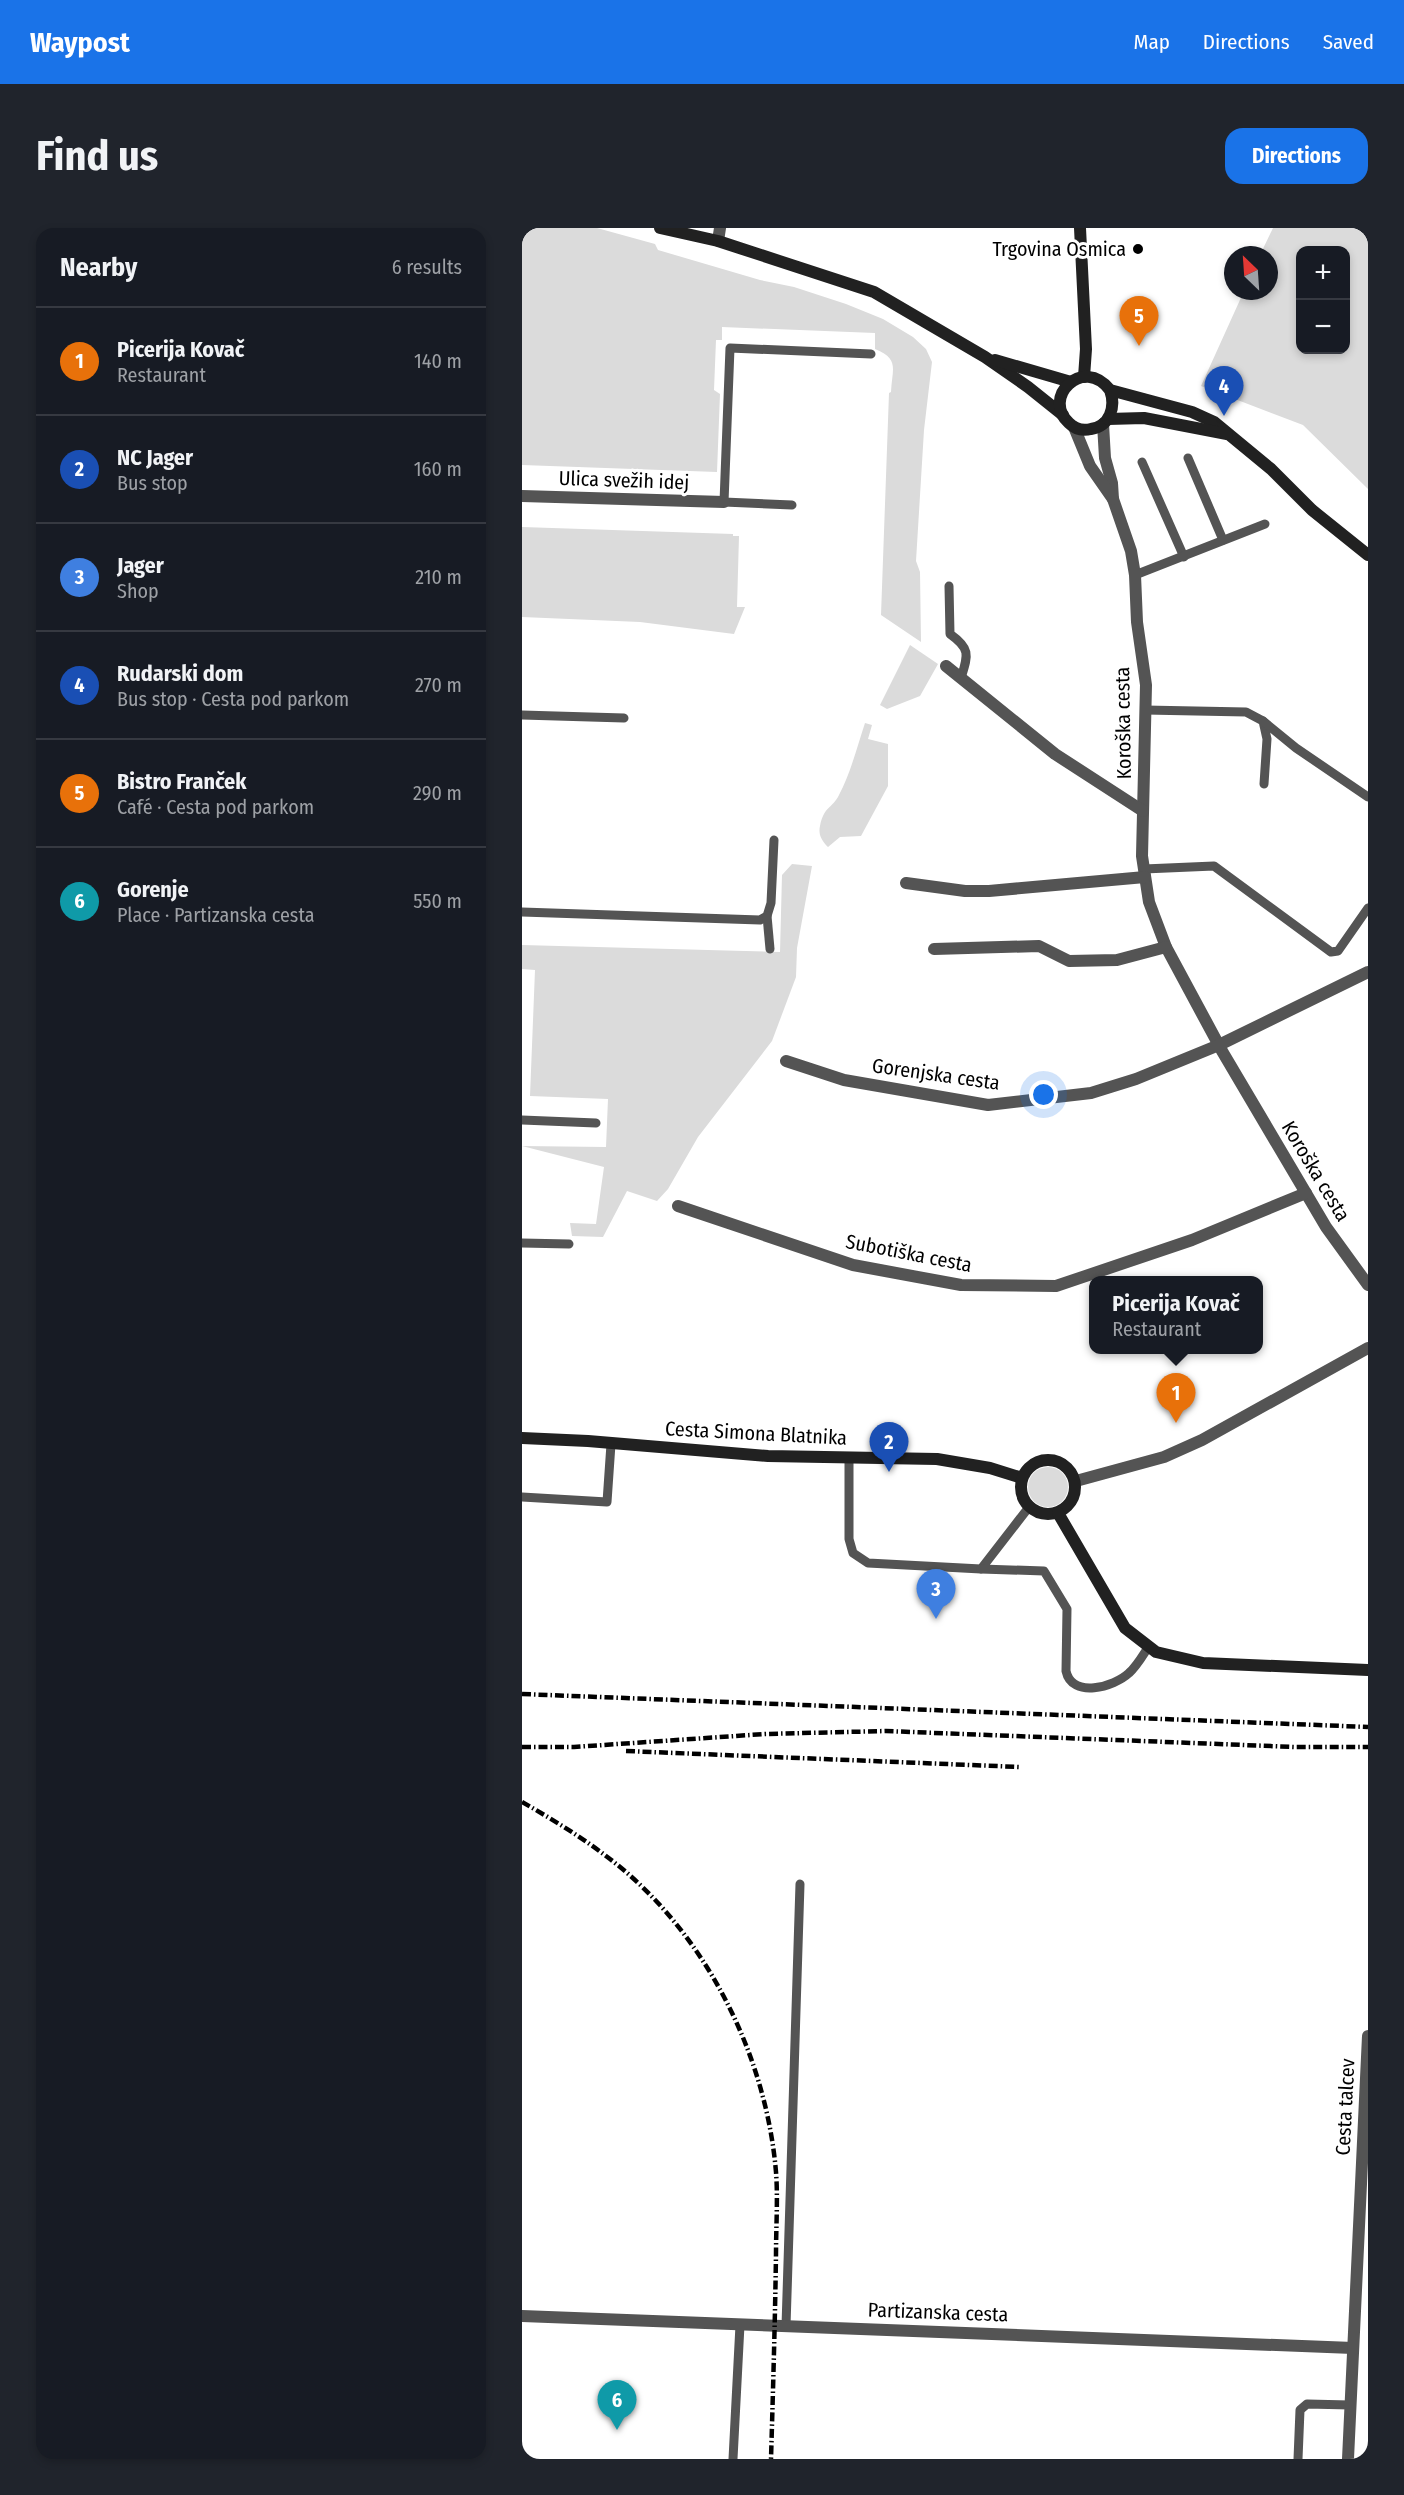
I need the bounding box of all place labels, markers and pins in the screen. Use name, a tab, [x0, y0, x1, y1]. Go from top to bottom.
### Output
place label: Trgovina Osmica	[992, 237, 1126, 261]
marker: Trgovina Osmica	[1131, 242, 1145, 256]
pin: 5	[1120, 296, 1158, 346]
pin: 4	[1204, 366, 1244, 416]
pin: 1	[1156, 1374, 1196, 1423]
pin: 2	[870, 1422, 908, 1472]
pin: 3	[916, 1570, 956, 1619]
pin: 6	[598, 2380, 637, 2430]

